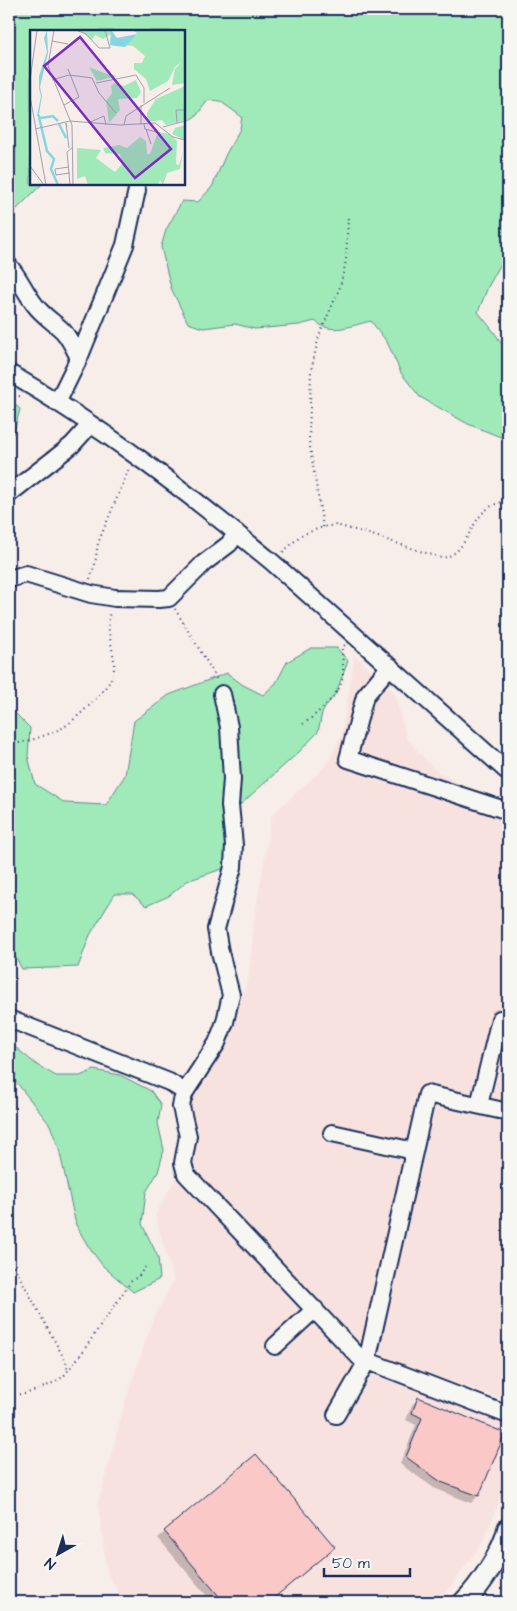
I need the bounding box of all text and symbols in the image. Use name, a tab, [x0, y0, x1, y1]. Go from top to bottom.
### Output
inset map	[30, 30, 185, 185]
north arrow	[32, 1528, 82, 1578]
scale bar	[324, 1546, 411, 1578]
text: N	[41, 1553, 60, 1574]
text: 50 m	[332, 1553, 370, 1574]

